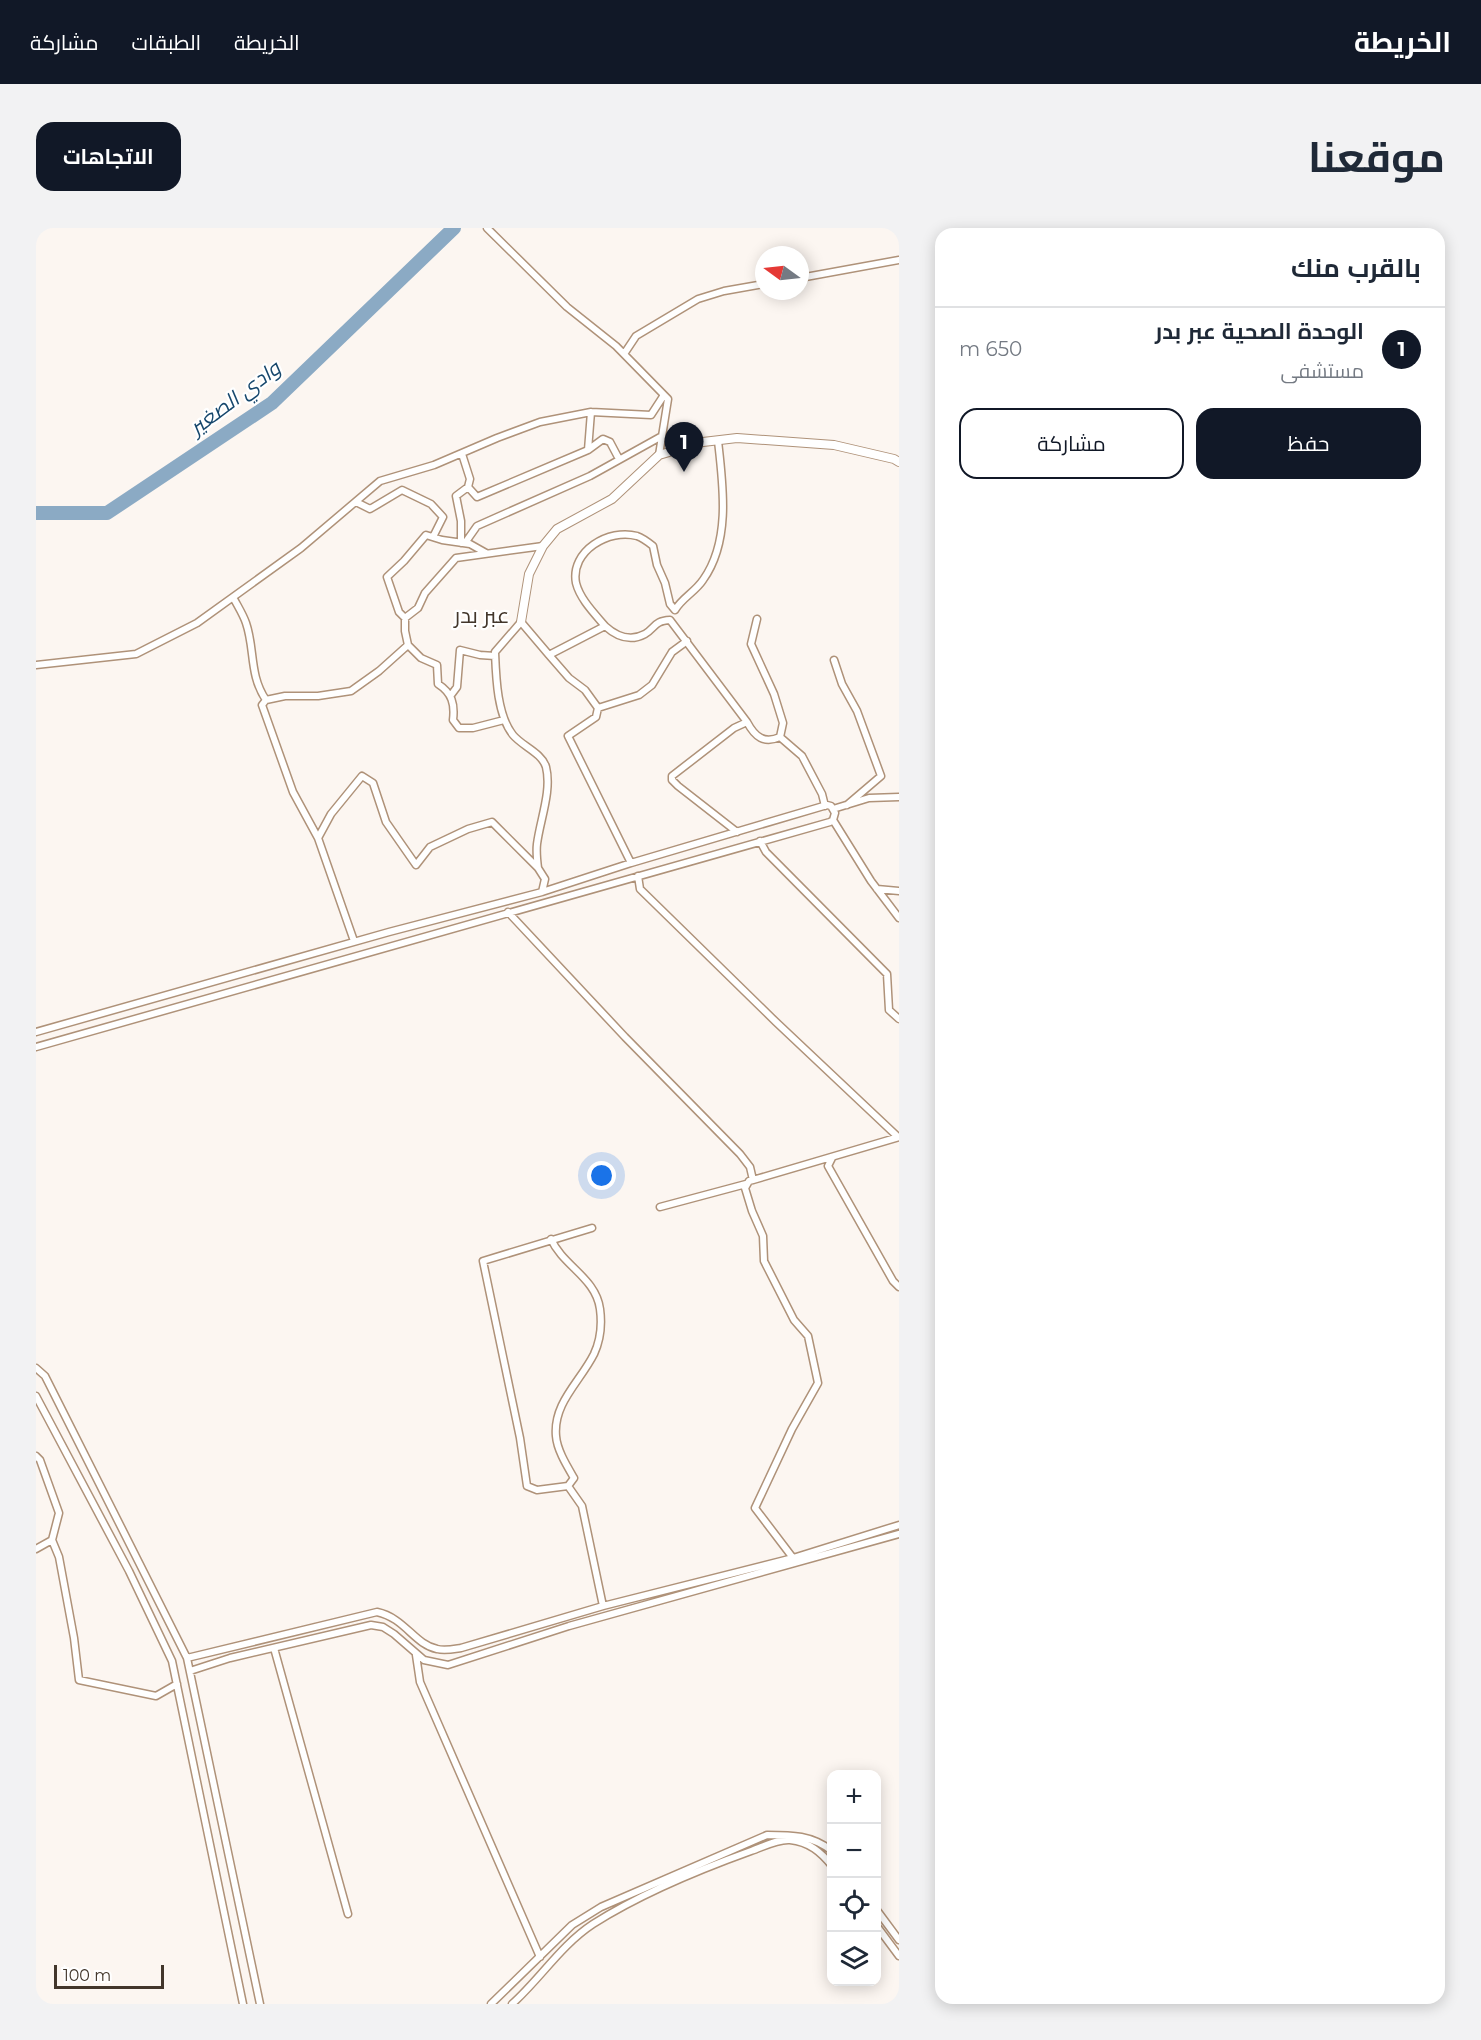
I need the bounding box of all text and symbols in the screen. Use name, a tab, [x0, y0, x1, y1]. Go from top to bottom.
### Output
text: الخريطة	[1354, 25, 1451, 59]
text: مشاركة	[30, 30, 99, 55]
text: الطبقات	[132, 30, 201, 55]
text: الخريطة	[234, 30, 300, 55]
button: الاتجاهات	[36, 122, 181, 191]
text: موقعنا	[1308, 131, 1445, 183]
north arrow	[755, 246, 809, 300]
text: بالقرب منك	[1291, 252, 1421, 284]
text: الوحدة الصحية عبر بدر	[1155, 318, 1364, 345]
text: 650 m	[959, 337, 1022, 361]
text: 1	[1398, 337, 1405, 361]
water label: وادي الصغير	[182, 355, 289, 445]
text: مستشفى	[1280, 359, 1364, 383]
button: مشاركة	[959, 408, 1184, 479]
button: حفظ	[1196, 408, 1421, 479]
pin: 1	[664, 422, 704, 472]
district label: عبر بدر	[452, 602, 510, 629]
your location	[587, 1161, 616, 1190]
map controls	[827, 1770, 881, 1986]
button: +	[827, 1770, 881, 1824]
button: −	[827, 1824, 881, 1878]
button: locate	[827, 1878, 881, 1932]
button: layers	[827, 1932, 881, 1986]
scale bar	[54, 1962, 164, 1990]
text: 100 m	[63, 1966, 111, 1985]

